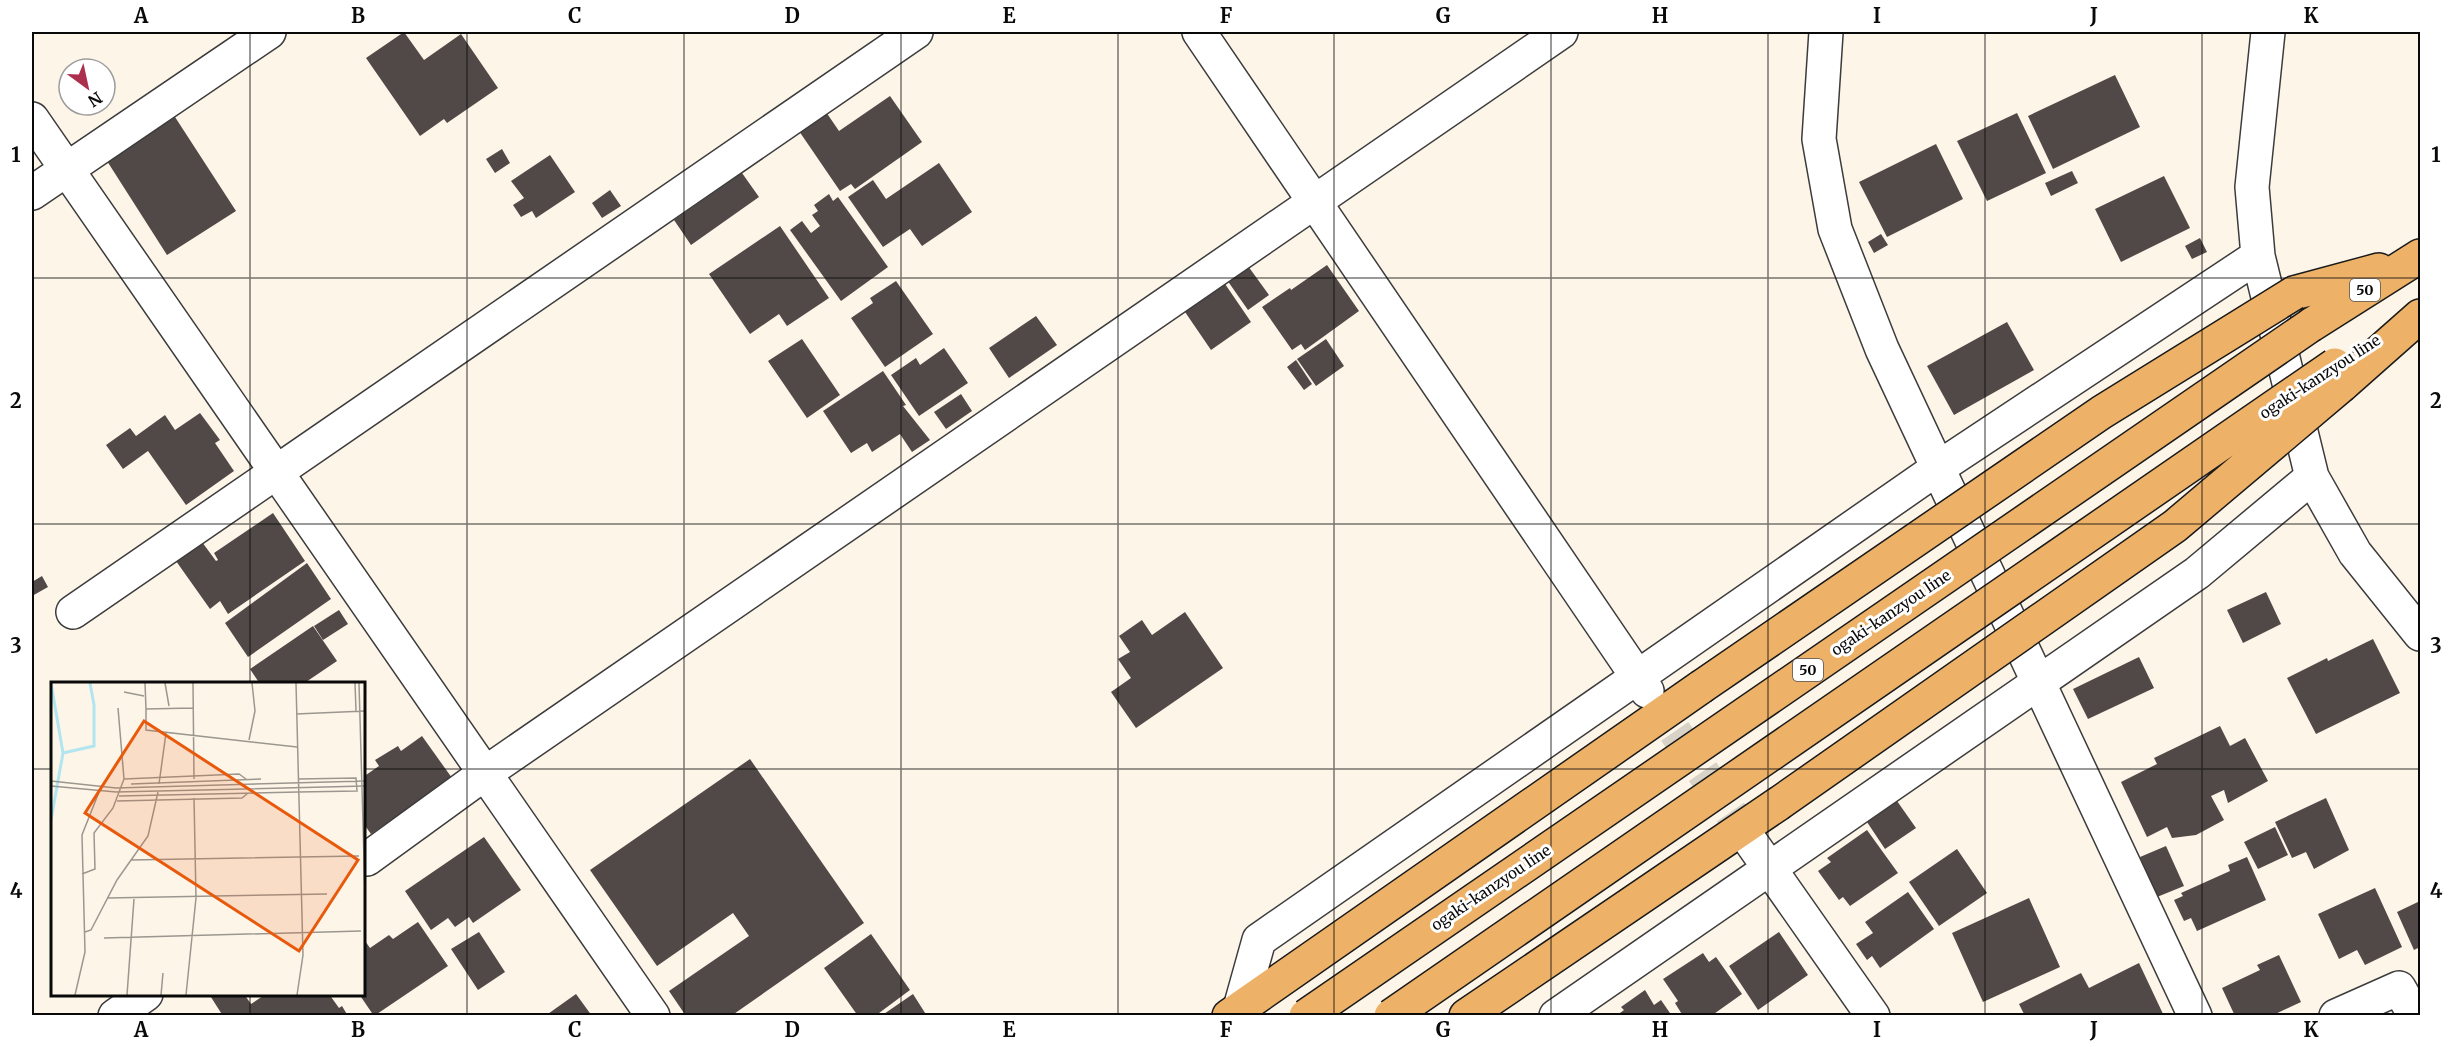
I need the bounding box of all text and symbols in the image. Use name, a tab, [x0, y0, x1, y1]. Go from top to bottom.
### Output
text: A	[133, 3, 149, 28]
text: B	[351, 3, 365, 28]
text: C	[568, 3, 582, 28]
text: D	[784, 3, 800, 28]
text: E	[1002, 3, 1016, 28]
text: F	[1220, 3, 1233, 28]
text: G	[1436, 3, 1451, 28]
text: H	[1652, 3, 1668, 28]
text: I	[1873, 3, 1881, 28]
text: J	[2089, 3, 2098, 28]
text: K	[2304, 3, 2319, 28]
north arrow	[57, 57, 117, 117]
text: N	[84, 88, 106, 112]
text: 1	[11, 142, 21, 167]
text: 1	[2431, 142, 2441, 167]
road number: 50	[2350, 279, 2380, 301]
street label: ogaki-kanzyou line	[2256, 330, 2384, 423]
text: 2	[10, 388, 22, 413]
text: 2	[2430, 388, 2442, 413]
street label: ogaki-kanzyou line	[1827, 565, 1954, 660]
text: 3	[10, 633, 22, 658]
text: 3	[2430, 633, 2442, 658]
road number: 50	[1793, 659, 1823, 681]
inset map	[51, 682, 364, 996]
street label: ogaki-kanzyou line	[1427, 840, 1554, 935]
text: 4	[10, 878, 23, 903]
text: 4	[2430, 878, 2443, 903]
text: A	[133, 1017, 149, 1042]
text: B	[351, 1017, 365, 1042]
text: C	[568, 1017, 582, 1042]
text: D	[784, 1017, 800, 1042]
text: E	[1002, 1017, 1016, 1042]
text: F	[1220, 1017, 1233, 1042]
text: G	[1436, 1017, 1451, 1042]
text: H	[1652, 1017, 1668, 1042]
text: I	[1873, 1017, 1881, 1042]
text: J	[2089, 1017, 2098, 1042]
text: K	[2304, 1017, 2319, 1042]

